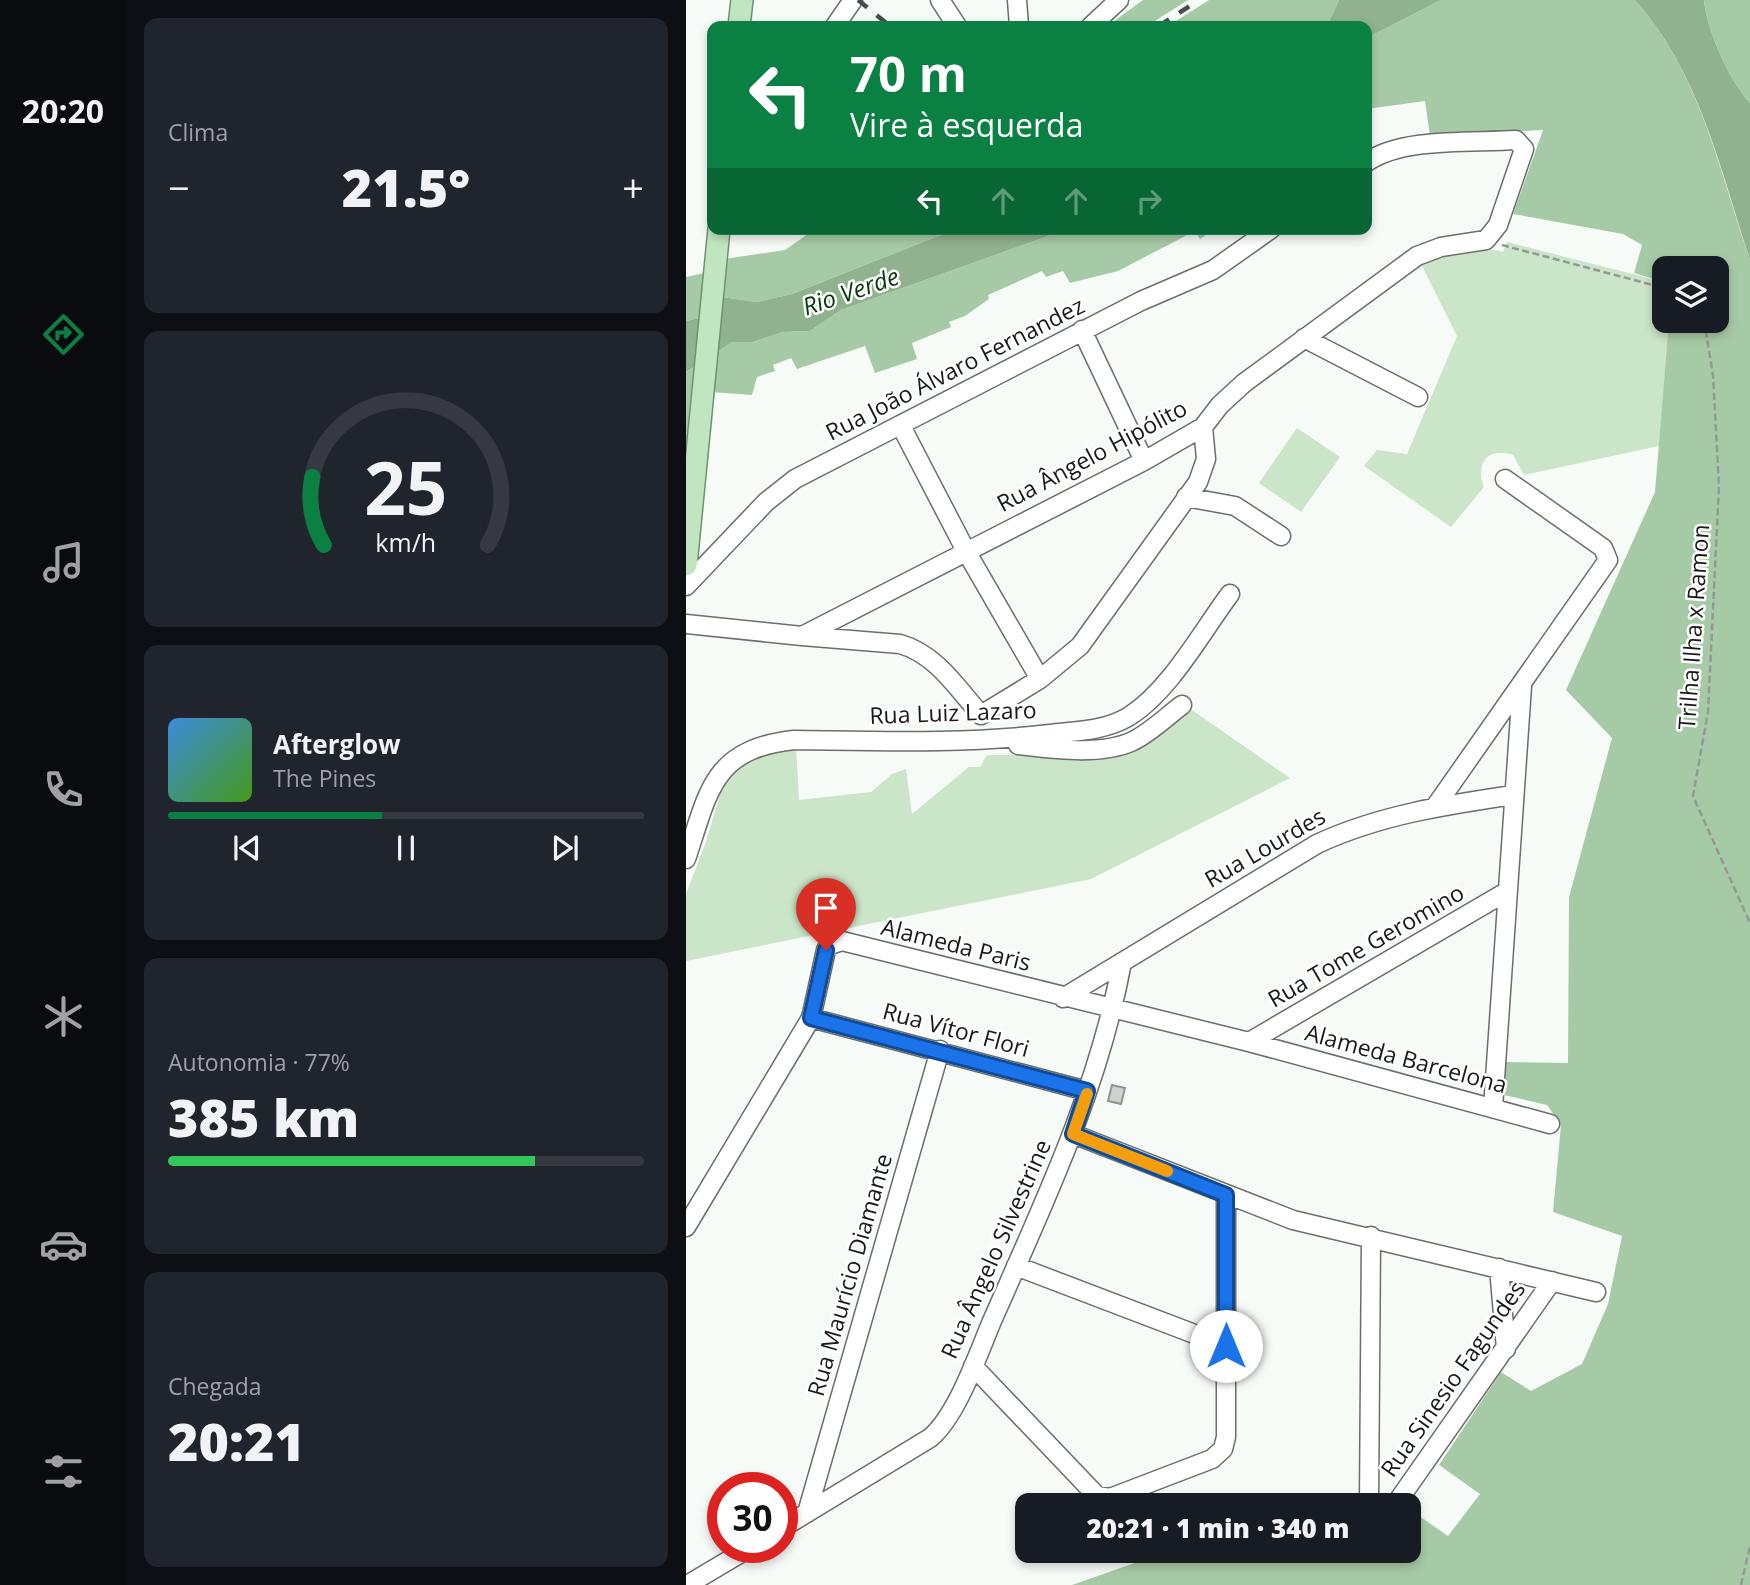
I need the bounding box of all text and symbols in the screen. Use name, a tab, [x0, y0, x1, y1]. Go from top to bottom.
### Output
text: 70 m	[850, 40, 967, 106]
icon: left	[735, 49, 826, 140]
text: 20:20	[22, 89, 104, 132]
text: Vire à esquerda	[850, 103, 1083, 146]
text: Clima	[168, 116, 228, 148]
text: 21.5°	[342, 151, 470, 222]
text: −	[168, 161, 190, 213]
text: +	[622, 161, 644, 213]
icon: left	[911, 182, 949, 220]
icon: ahead	[984, 182, 1022, 220]
icon: ahead	[1057, 182, 1095, 220]
icon: right	[1130, 182, 1168, 220]
map controls	[1652, 256, 1729, 333]
button: layers	[1652, 256, 1729, 333]
water label: Rio Verde	[798, 259, 903, 322]
street label: Rua João Álvaro Fernandez	[820, 289, 1089, 447]
icon: directions	[39, 310, 88, 359]
street label: Rua Ângelo Hipólito	[991, 391, 1192, 519]
text: 25	[364, 438, 448, 537]
street label: Trilha Ilha x Ramon	[1670, 523, 1716, 731]
text: km/h	[376, 525, 436, 559]
icon: music	[39, 538, 88, 587]
street label: Rua Luiz Lazaro	[869, 693, 1037, 731]
text: Afterglow	[273, 726, 400, 762]
text: The Pines	[273, 762, 376, 794]
icon: phone	[39, 765, 88, 814]
street label: Rua Lourdes	[1198, 800, 1331, 895]
icon: previous	[228, 829, 266, 867]
icon: pause	[387, 829, 425, 867]
icon: next	[546, 829, 584, 867]
street label: Rua Tome Geromino	[1262, 876, 1469, 1014]
pin	[796, 878, 856, 950]
icon: arrive	[807, 889, 845, 927]
street label: Alameda Paris	[878, 910, 1034, 978]
icon: climate	[39, 992, 88, 1041]
street label: Rua Vítor Flori	[879, 994, 1033, 1064]
street label: Alameda Barcelona	[1302, 1016, 1511, 1100]
text: Autonomia · 77%	[168, 1046, 350, 1078]
text: 385 km	[168, 1081, 359, 1152]
street label: Rua Ângelo Silvestrine	[932, 1134, 1058, 1363]
street label: Rua Maurício Diamante	[799, 1150, 899, 1400]
icon: car	[39, 1220, 88, 1269]
street label: Rua Sinesio Fagundes	[1372, 1274, 1532, 1483]
position arrow	[1189, 1309, 1263, 1383]
text: Chegada	[168, 1370, 262, 1402]
text: 20:21	[168, 1405, 305, 1476]
icon: filters	[39, 1447, 88, 1496]
speed limit sign: 30	[707, 1472, 798, 1563]
text: 20:21 · 1 min · 340 m	[1087, 1510, 1349, 1546]

